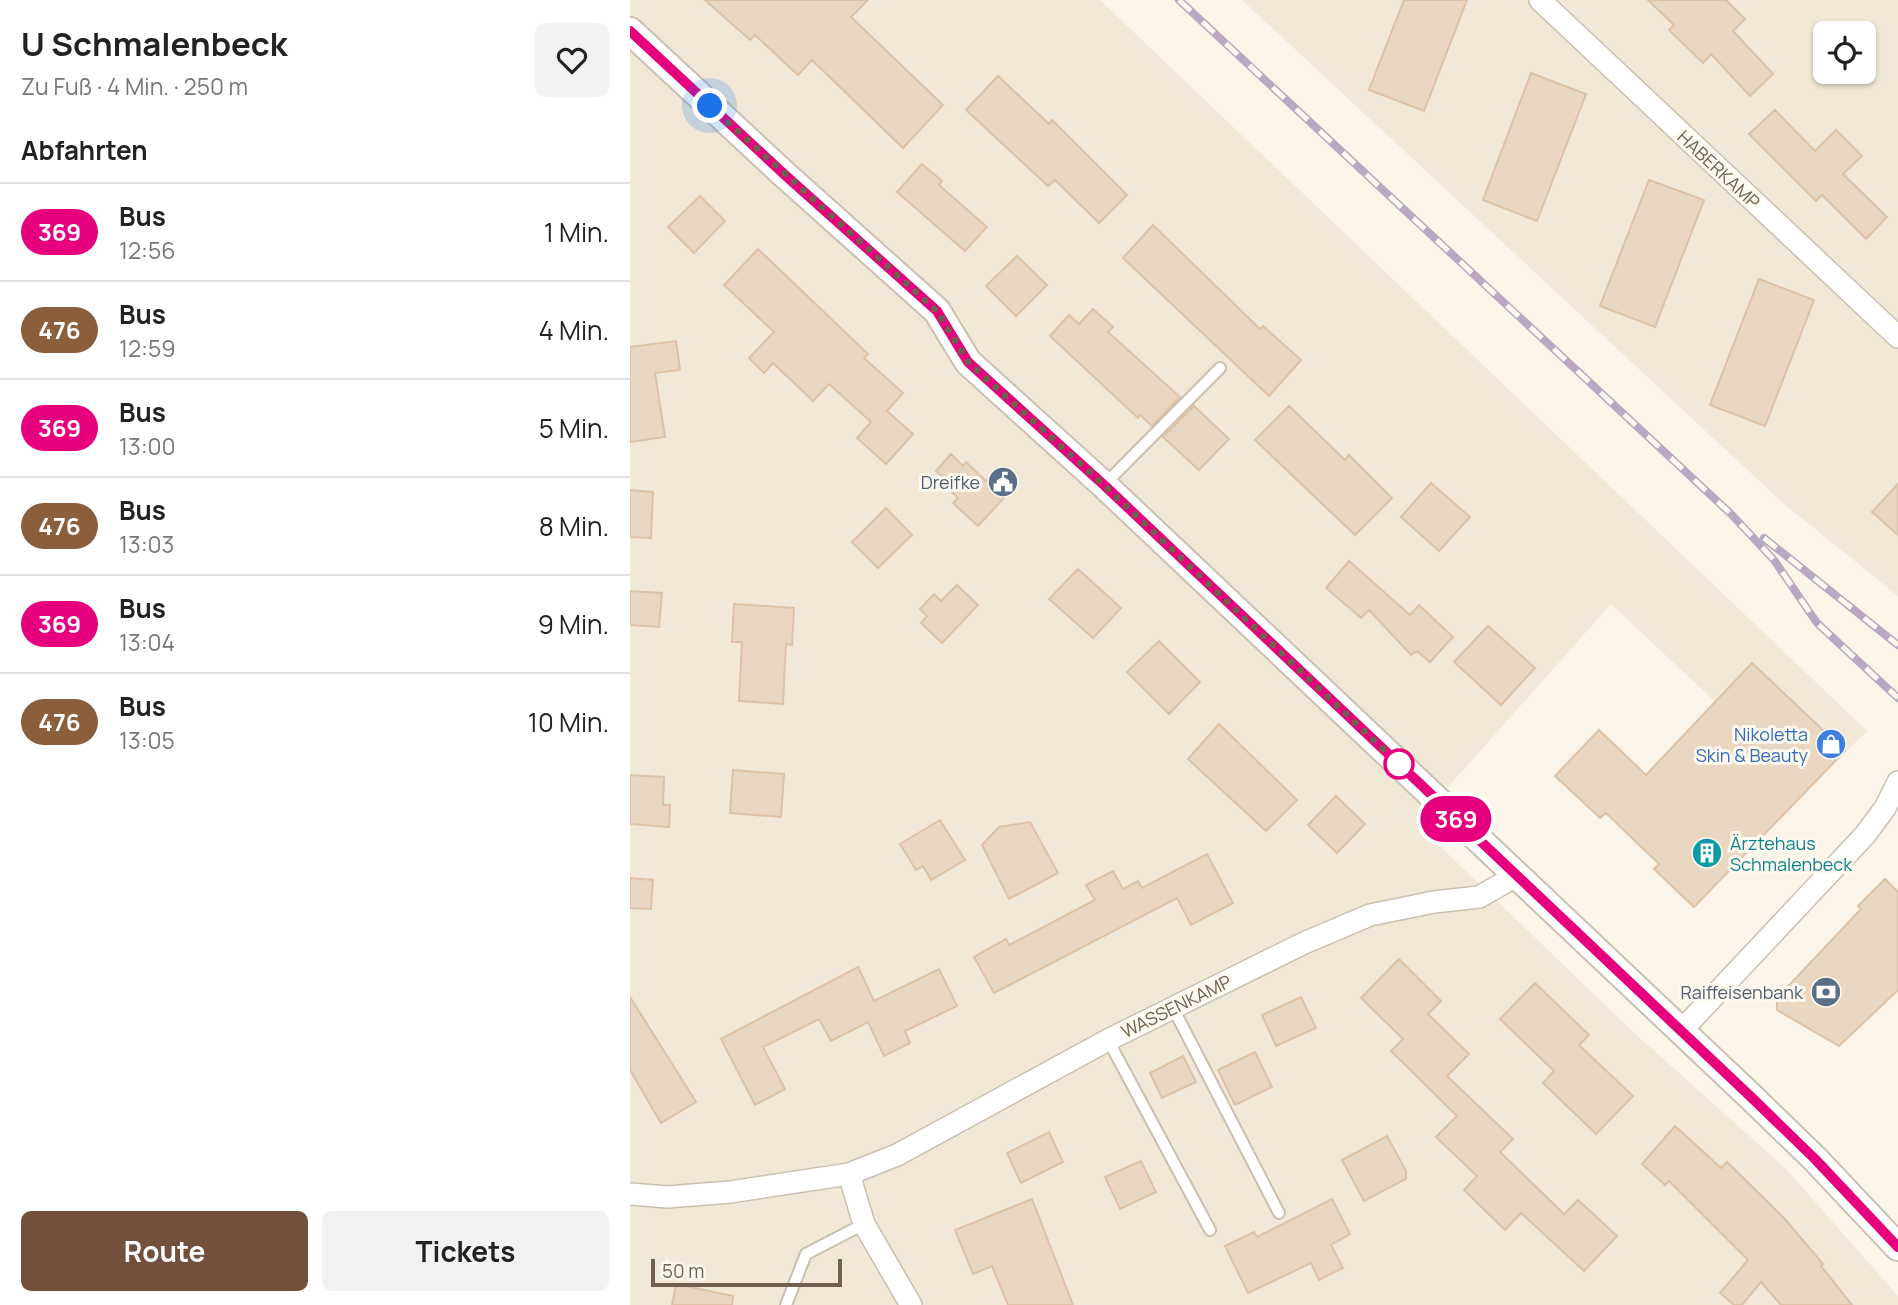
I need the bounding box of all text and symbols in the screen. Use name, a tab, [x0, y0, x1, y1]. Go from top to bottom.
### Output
text: U Schmalenbeck	[21, 21, 288, 66]
map controls	[1813, 21, 1876, 84]
button: locate	[1813, 21, 1876, 84]
button: heart	[535, 23, 609, 97]
text: Zu Fuß · 4 Min. · 250 m	[21, 70, 248, 102]
your location	[692, 88, 727, 123]
street label: HABERKAMP	[1673, 125, 1765, 213]
text: Abfahrten	[21, 132, 148, 168]
text: Bus	[119, 198, 166, 234]
text: 1 Min.	[544, 214, 609, 250]
text: 369	[38, 215, 81, 248]
text: 12:56	[119, 234, 176, 266]
text: Bus	[119, 296, 166, 332]
text: 4 Min.	[539, 312, 609, 348]
text: 476	[38, 313, 81, 346]
text: 12:59	[119, 332, 176, 364]
text: Bus	[119, 394, 166, 430]
text: 5 Min.	[539, 410, 609, 446]
text: 369	[38, 411, 81, 444]
text: 13:00	[119, 430, 176, 462]
public building icon: Dreifke	[986, 465, 1020, 499]
place label: Dreifke	[921, 470, 980, 494]
text: Bus	[119, 492, 166, 528]
text: 8 Min.	[539, 508, 609, 544]
text: 476	[38, 509, 81, 542]
text: 13:03	[119, 528, 174, 560]
text: Bus	[119, 590, 166, 626]
text: 9 Min.	[538, 606, 609, 642]
text: 369	[38, 607, 81, 640]
text: 13:04	[119, 626, 175, 658]
text: Bus	[119, 688, 166, 724]
text: 10 Min.	[528, 704, 609, 740]
text: 476	[38, 705, 81, 738]
place label: Nikoletta Skin & Beauty	[1696, 722, 1808, 767]
text: 13:05	[119, 724, 175, 756]
shop icon: Nikoletta Skin & Beauty	[1814, 727, 1848, 761]
unlabelled marker	[1384, 749, 1414, 779]
line badge: 369	[1416, 796, 1496, 842]
text: 369	[1434, 802, 1478, 835]
place label: Ärztehaus Schmalenbeck	[1730, 831, 1853, 876]
building icon: Ärztehaus Schmalenbeck	[1690, 836, 1724, 870]
street label: WASSENKAMP	[1117, 969, 1235, 1043]
bank icon: Raiffeisenbank	[1809, 975, 1843, 1009]
place label: Raiffeisenbank	[1680, 980, 1804, 1004]
button: Route	[21, 1211, 308, 1291]
button: Tickets	[322, 1211, 609, 1291]
scale bar	[651, 1256, 842, 1288]
text: 50 m	[662, 1258, 704, 1284]

